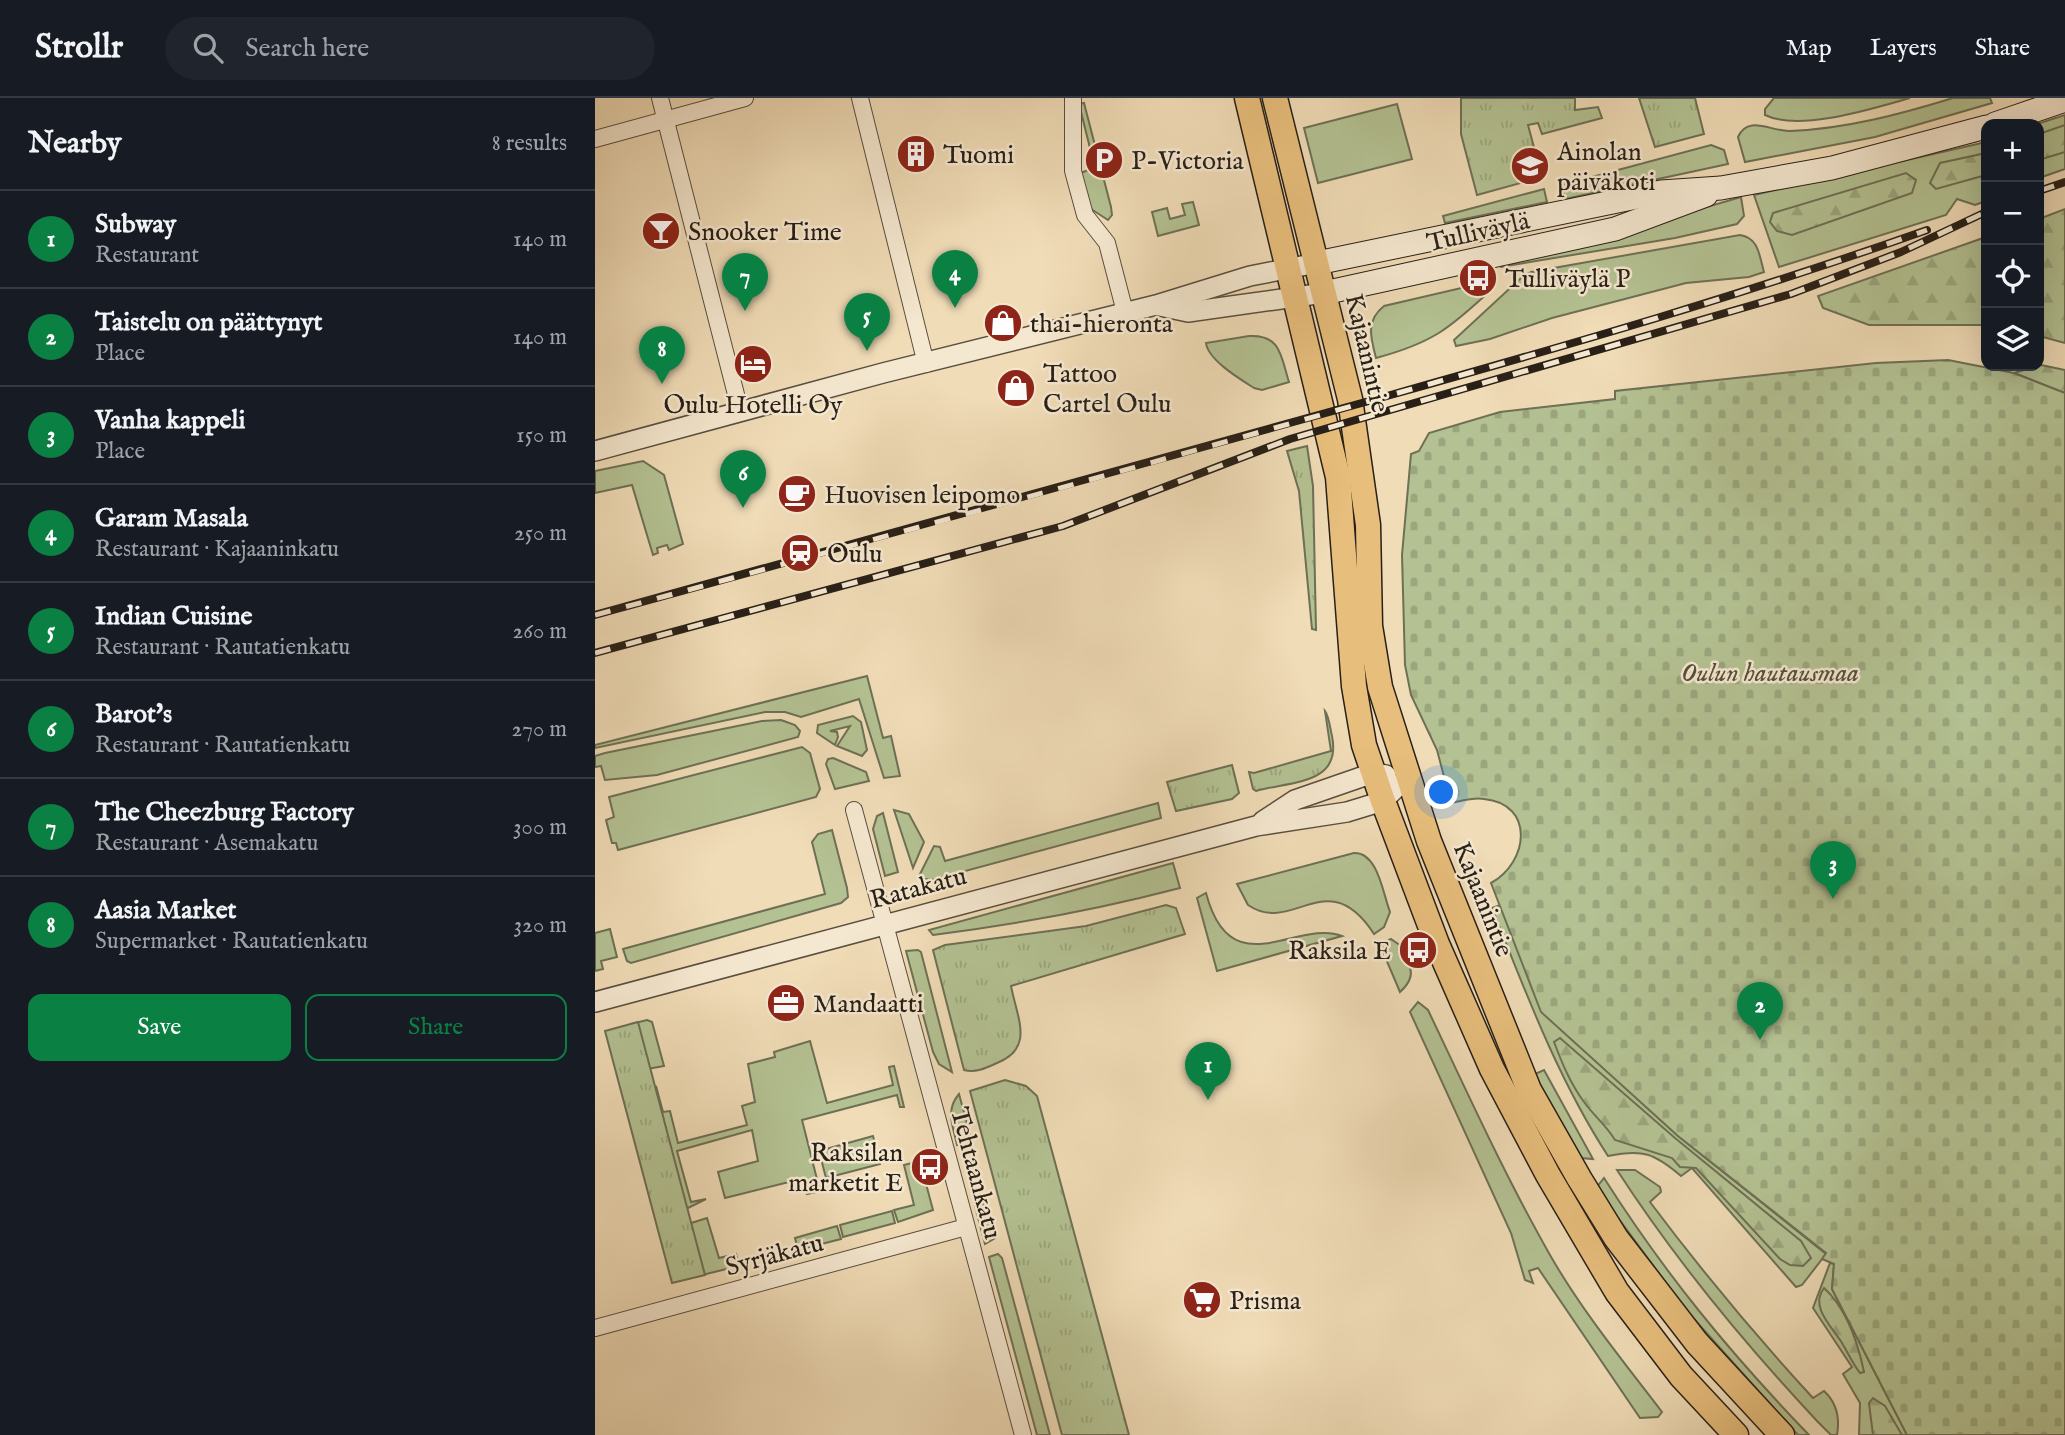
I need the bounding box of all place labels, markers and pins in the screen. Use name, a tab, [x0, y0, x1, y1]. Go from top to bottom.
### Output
building icon: Tuomi	[895, 133, 937, 175]
place label: Ainolan päiväkoti	[1556, 136, 1655, 199]
place label: Tuomi	[943, 139, 1014, 172]
parking icon: P-Victoria	[1083, 139, 1125, 181]
place label: P-Victoria	[1131, 145, 1244, 178]
school or university icon: Ainolan päiväkoti	[1509, 145, 1551, 187]
bar icon: Snooker Time	[640, 210, 682, 252]
place label: Snooker Time	[688, 216, 842, 249]
pin: 4	[932, 250, 978, 308]
pin: 7	[722, 253, 768, 311]
bus stop icon: Tulliväylä P	[1457, 257, 1499, 299]
place label: Tulliväylä P	[1505, 263, 1630, 296]
pin: 5	[844, 293, 890, 351]
shop icon: thai-hieronta	[982, 302, 1024, 344]
place label: thai-hieronta	[1030, 308, 1174, 341]
pin: 8	[639, 326, 685, 384]
hotel icon: Oulu Hotelli Oy	[732, 343, 774, 385]
place label: Tattoo Cartel Oulu	[1043, 358, 1172, 421]
shop icon: Tattoo Cartel Oulu	[995, 367, 1037, 409]
place label: Oulu Hotelli Oy	[663, 389, 843, 422]
pin: 6	[720, 450, 766, 508]
cafe icon: Huovisen leipomo	[776, 473, 818, 515]
place label: Huovisen leipomo	[824, 479, 1020, 512]
station icon: Oulu	[779, 532, 821, 574]
place label: Oulu	[827, 538, 883, 571]
pin: 3	[1810, 841, 1856, 899]
bus stop icon: Raksila E	[1397, 929, 1439, 971]
place label: Raksila E	[1288, 935, 1391, 968]
office icon: Mandaatti	[765, 982, 807, 1024]
pin: 2	[1737, 982, 1783, 1040]
place label: Mandaatti	[813, 988, 924, 1021]
pin: 1	[1185, 1042, 1231, 1100]
place label: Raksilan marketit E	[788, 1137, 903, 1200]
bus stop icon: Raksilan marketit E	[909, 1146, 951, 1188]
supermarket icon: Prisma	[1181, 1279, 1223, 1321]
place label: Prisma	[1229, 1285, 1302, 1318]

